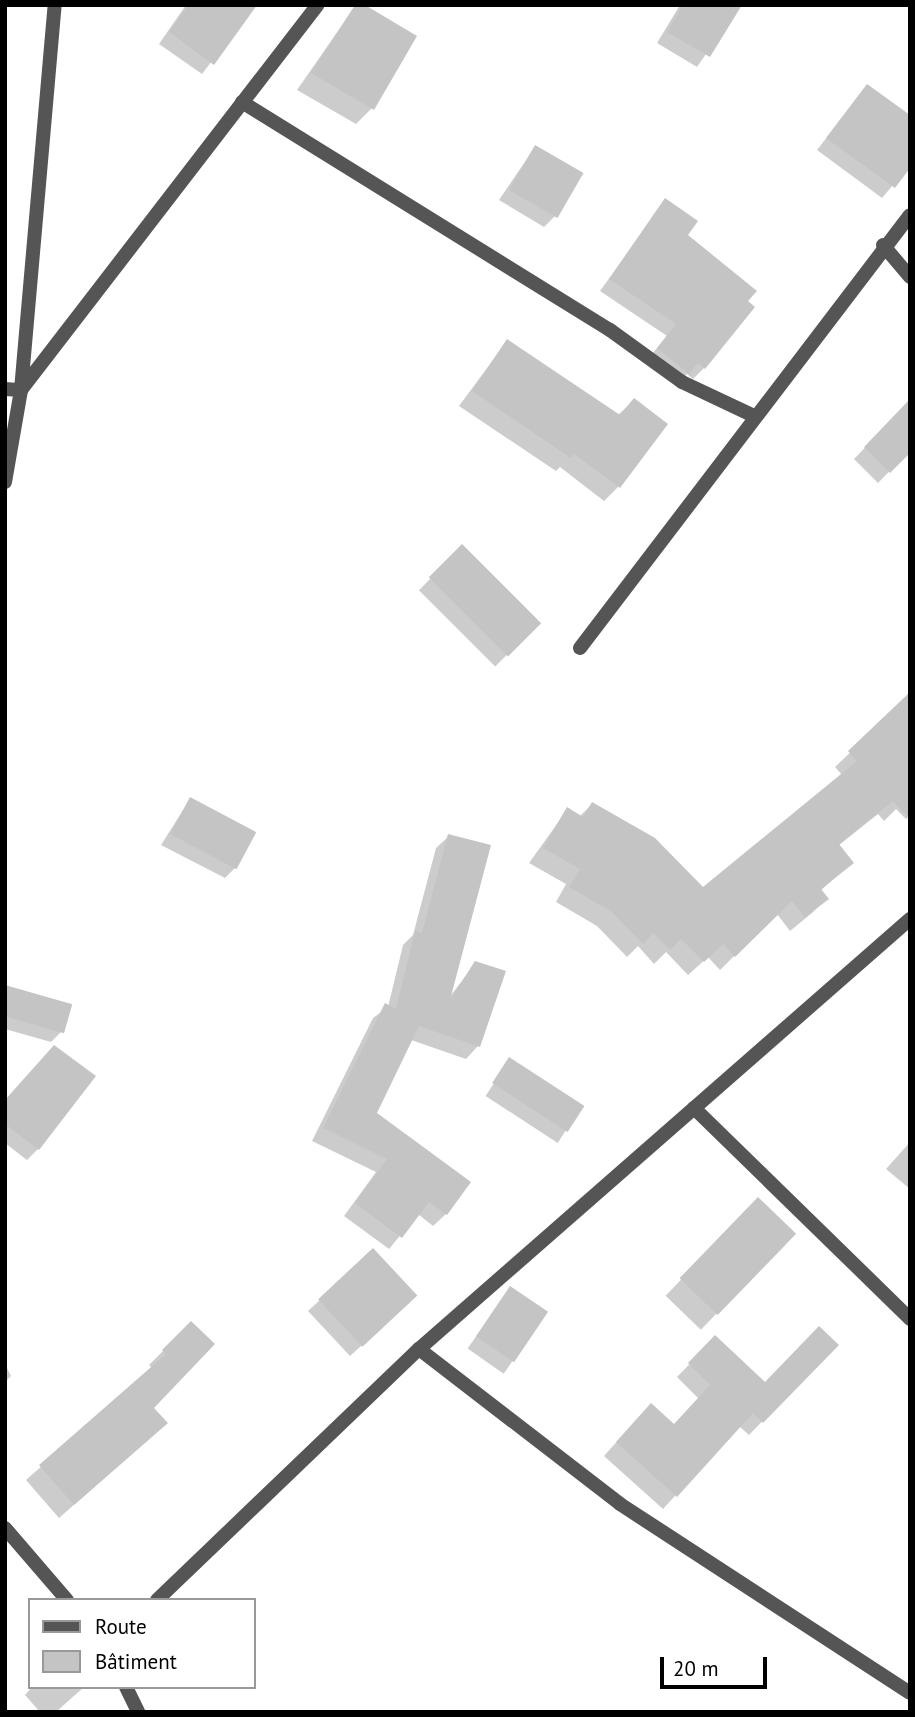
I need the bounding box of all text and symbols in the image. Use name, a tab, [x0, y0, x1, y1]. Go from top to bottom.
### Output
legend	[28, 1598, 256, 1689]
text: Route	[95, 1613, 147, 1640]
scale bar	[663, 1644, 770, 1688]
text: Bâtiment	[95, 1648, 177, 1675]
text: 20 m	[673, 1655, 719, 1682]

